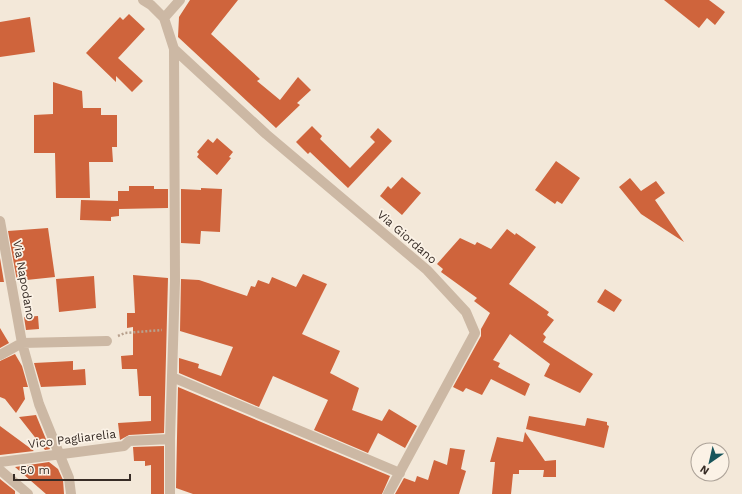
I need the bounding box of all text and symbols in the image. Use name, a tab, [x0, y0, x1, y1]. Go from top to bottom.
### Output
street label: Via Giordano	[374, 207, 440, 267]
street label: Via Napodano	[10, 239, 38, 321]
street label: Vico Pagliarelia	[27, 427, 117, 451]
north arrow	[690, 442, 730, 482]
scale bar	[14, 456, 130, 482]
text: N	[698, 462, 712, 478]
text: 50 m	[20, 463, 50, 477]

